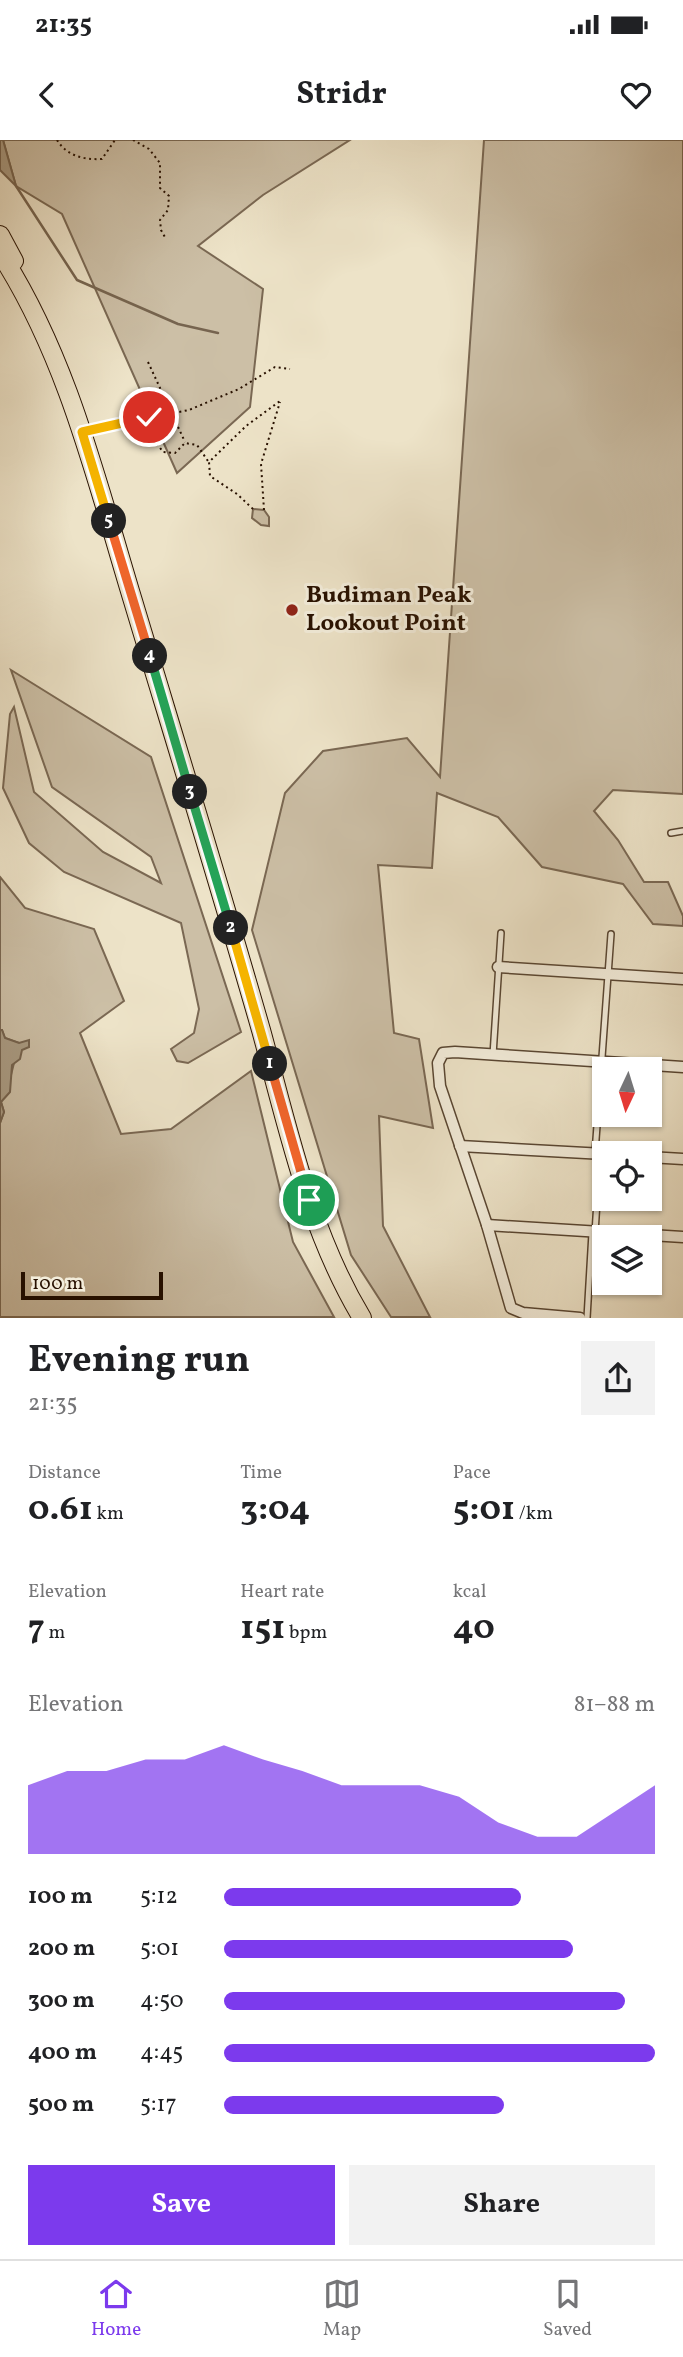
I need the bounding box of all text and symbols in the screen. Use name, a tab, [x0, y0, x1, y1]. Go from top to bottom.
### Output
text: 21:35	[35, 7, 92, 43]
text: Stridr	[296, 73, 387, 117]
icon: back	[28, 76, 66, 114]
icon: heart	[617, 76, 655, 114]
pin	[119, 387, 179, 447]
icon: check	[130, 398, 168, 436]
pin: 5	[92, 504, 126, 538]
text: 5	[104, 507, 113, 533]
place label: Budiman Peak Lookout Point	[306, 579, 472, 641]
marker: Budiman Peak Lookout Point	[284, 602, 300, 618]
pin: 4	[132, 638, 168, 674]
text: 4	[144, 642, 155, 668]
pin: 3	[172, 774, 208, 810]
text: 3	[185, 778, 194, 804]
pin: 2	[214, 910, 248, 946]
text: 2	[226, 914, 235, 940]
pin: 1	[252, 1046, 288, 1082]
text: 1	[266, 1050, 273, 1076]
north arrow	[592, 1057, 662, 1127]
map controls	[592, 1057, 662, 1295]
button: locate	[592, 1141, 662, 1211]
pin	[279, 1170, 339, 1230]
icon: arrive	[290, 1181, 328, 1219]
button: layers	[592, 1225, 662, 1295]
scale bar	[21, 1268, 163, 1300]
text: 100 m	[32, 1271, 83, 1297]
text: Evening run	[28, 1335, 250, 1388]
button: share	[581, 1341, 655, 1415]
text: 21:35	[28, 1388, 78, 1420]
text: Distance	[28, 1460, 101, 1486]
text: Time	[240, 1460, 282, 1486]
text: Pace	[453, 1460, 491, 1486]
text: 0.61	[28, 1486, 93, 1534]
text: 3:04	[240, 1486, 310, 1534]
text: 5:01	[453, 1486, 515, 1534]
text: km	[93, 1501, 124, 1527]
text: /km	[515, 1501, 553, 1527]
text: Elevation	[28, 1579, 107, 1605]
text: Heart rate	[240, 1579, 324, 1605]
text: kcal	[453, 1579, 486, 1605]
text: 7	[28, 1605, 45, 1653]
text: 151	[240, 1605, 285, 1653]
text: 40	[453, 1605, 495, 1653]
text: m	[45, 1620, 65, 1646]
text: bpm	[285, 1620, 327, 1646]
text: Elevation	[28, 1689, 124, 1721]
text: 81–88 m	[574, 1689, 655, 1721]
text: 100 m	[28, 1881, 93, 1913]
text: 5:12	[140, 1881, 178, 1913]
text: 200 m	[28, 1933, 95, 1965]
text: 5:01	[140, 1933, 179, 1965]
text: 300 m	[28, 1985, 95, 2017]
text: 4:50	[140, 1985, 184, 2017]
text: 400 m	[28, 2037, 97, 2069]
text: 4:45	[140, 2037, 183, 2069]
text: 500 m	[28, 2089, 94, 2121]
text: 5:17	[140, 2089, 177, 2121]
button: Save	[28, 2165, 335, 2245]
button: Share	[349, 2165, 655, 2245]
tab: Home	[91, 2275, 141, 2343]
tab: Map	[323, 2275, 361, 2343]
tab: Saved	[543, 2275, 592, 2343]

